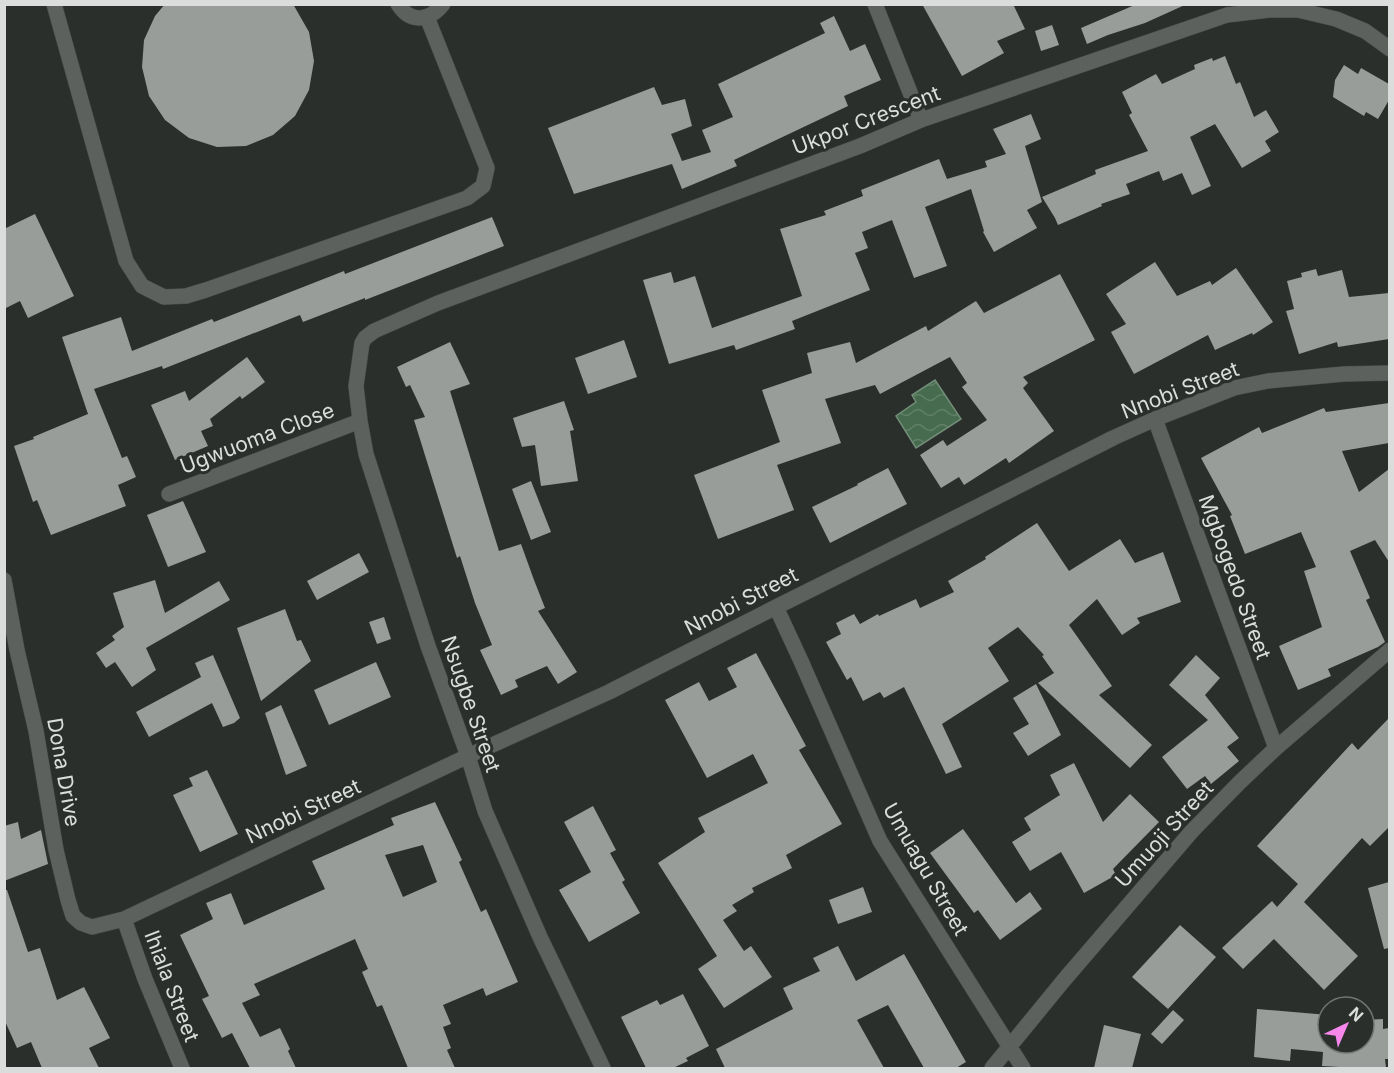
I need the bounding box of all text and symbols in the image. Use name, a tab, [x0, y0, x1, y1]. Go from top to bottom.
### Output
street label: Ukpor Crescent	[789, 80, 943, 160]
street label: Nnobi Street	[1118, 356, 1242, 424]
street label: Ugwuoma Close	[176, 397, 338, 479]
street label: Mgbogedo Street	[1194, 491, 1276, 663]
street label: Nnobi Street	[680, 562, 802, 640]
street label: Nsugbe Street	[436, 633, 506, 776]
street label: Dona Drive	[42, 716, 86, 828]
street label: Nnobi Street	[242, 773, 365, 849]
street label: Umuoji Street	[1110, 776, 1218, 892]
street label: Umuagu Street	[878, 798, 974, 940]
street label: Ihiala Street	[139, 927, 205, 1045]
north arrow	[1316, 995, 1376, 1055]
text: N	[1345, 1003, 1368, 1026]

